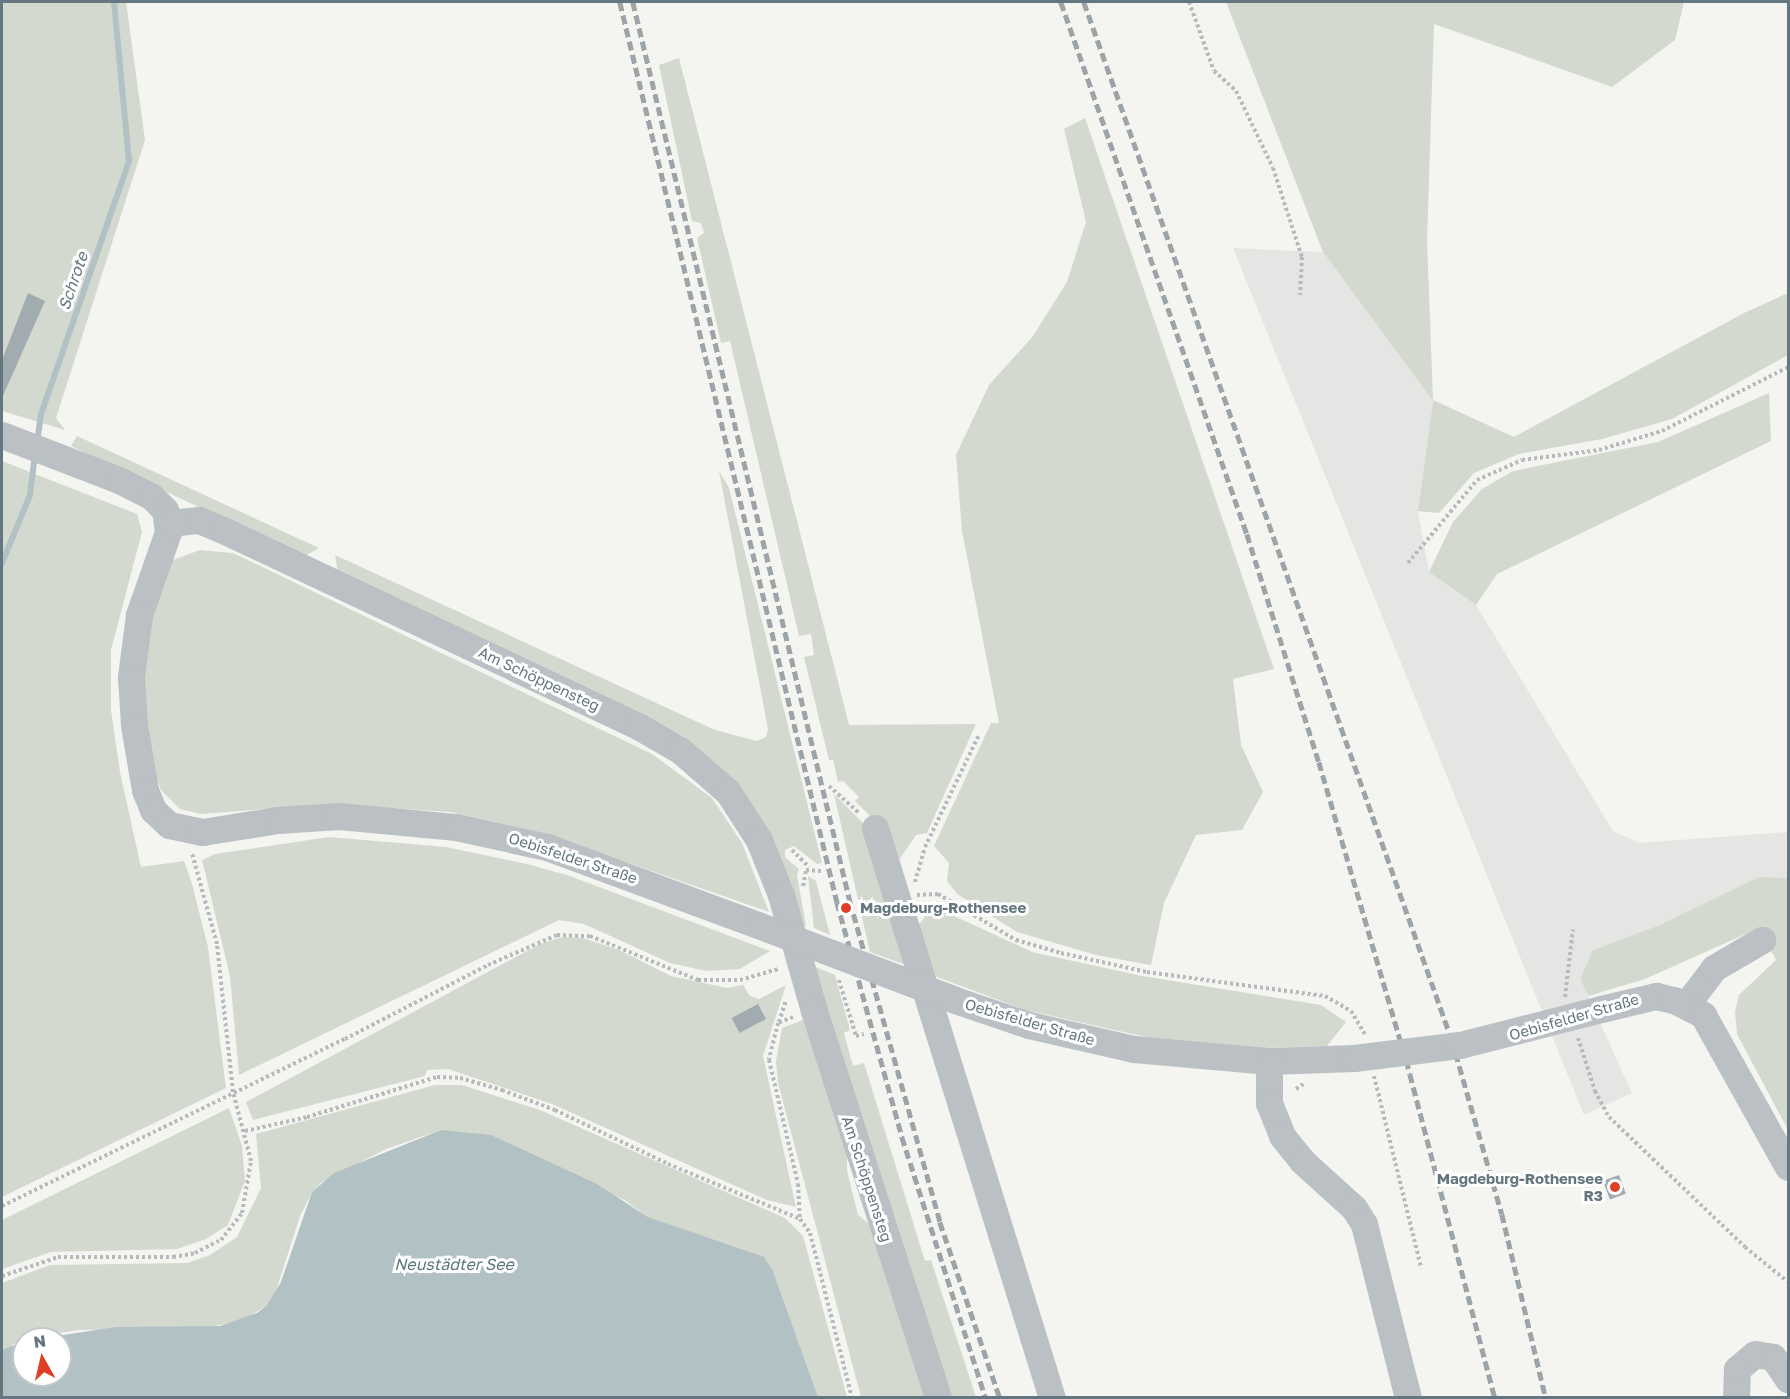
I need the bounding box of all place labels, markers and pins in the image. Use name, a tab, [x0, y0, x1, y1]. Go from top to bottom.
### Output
marker: Magdeburg-Rothensee	[837, 899, 855, 917]
place label: Magdeburg-Rothensee	[860, 899, 1026, 917]
place label: Magdeburg-Rothensee R3	[1437, 1169, 1603, 1204]
marker: Magdeburg-Rothensee R3	[1608, 1180, 1622, 1194]

